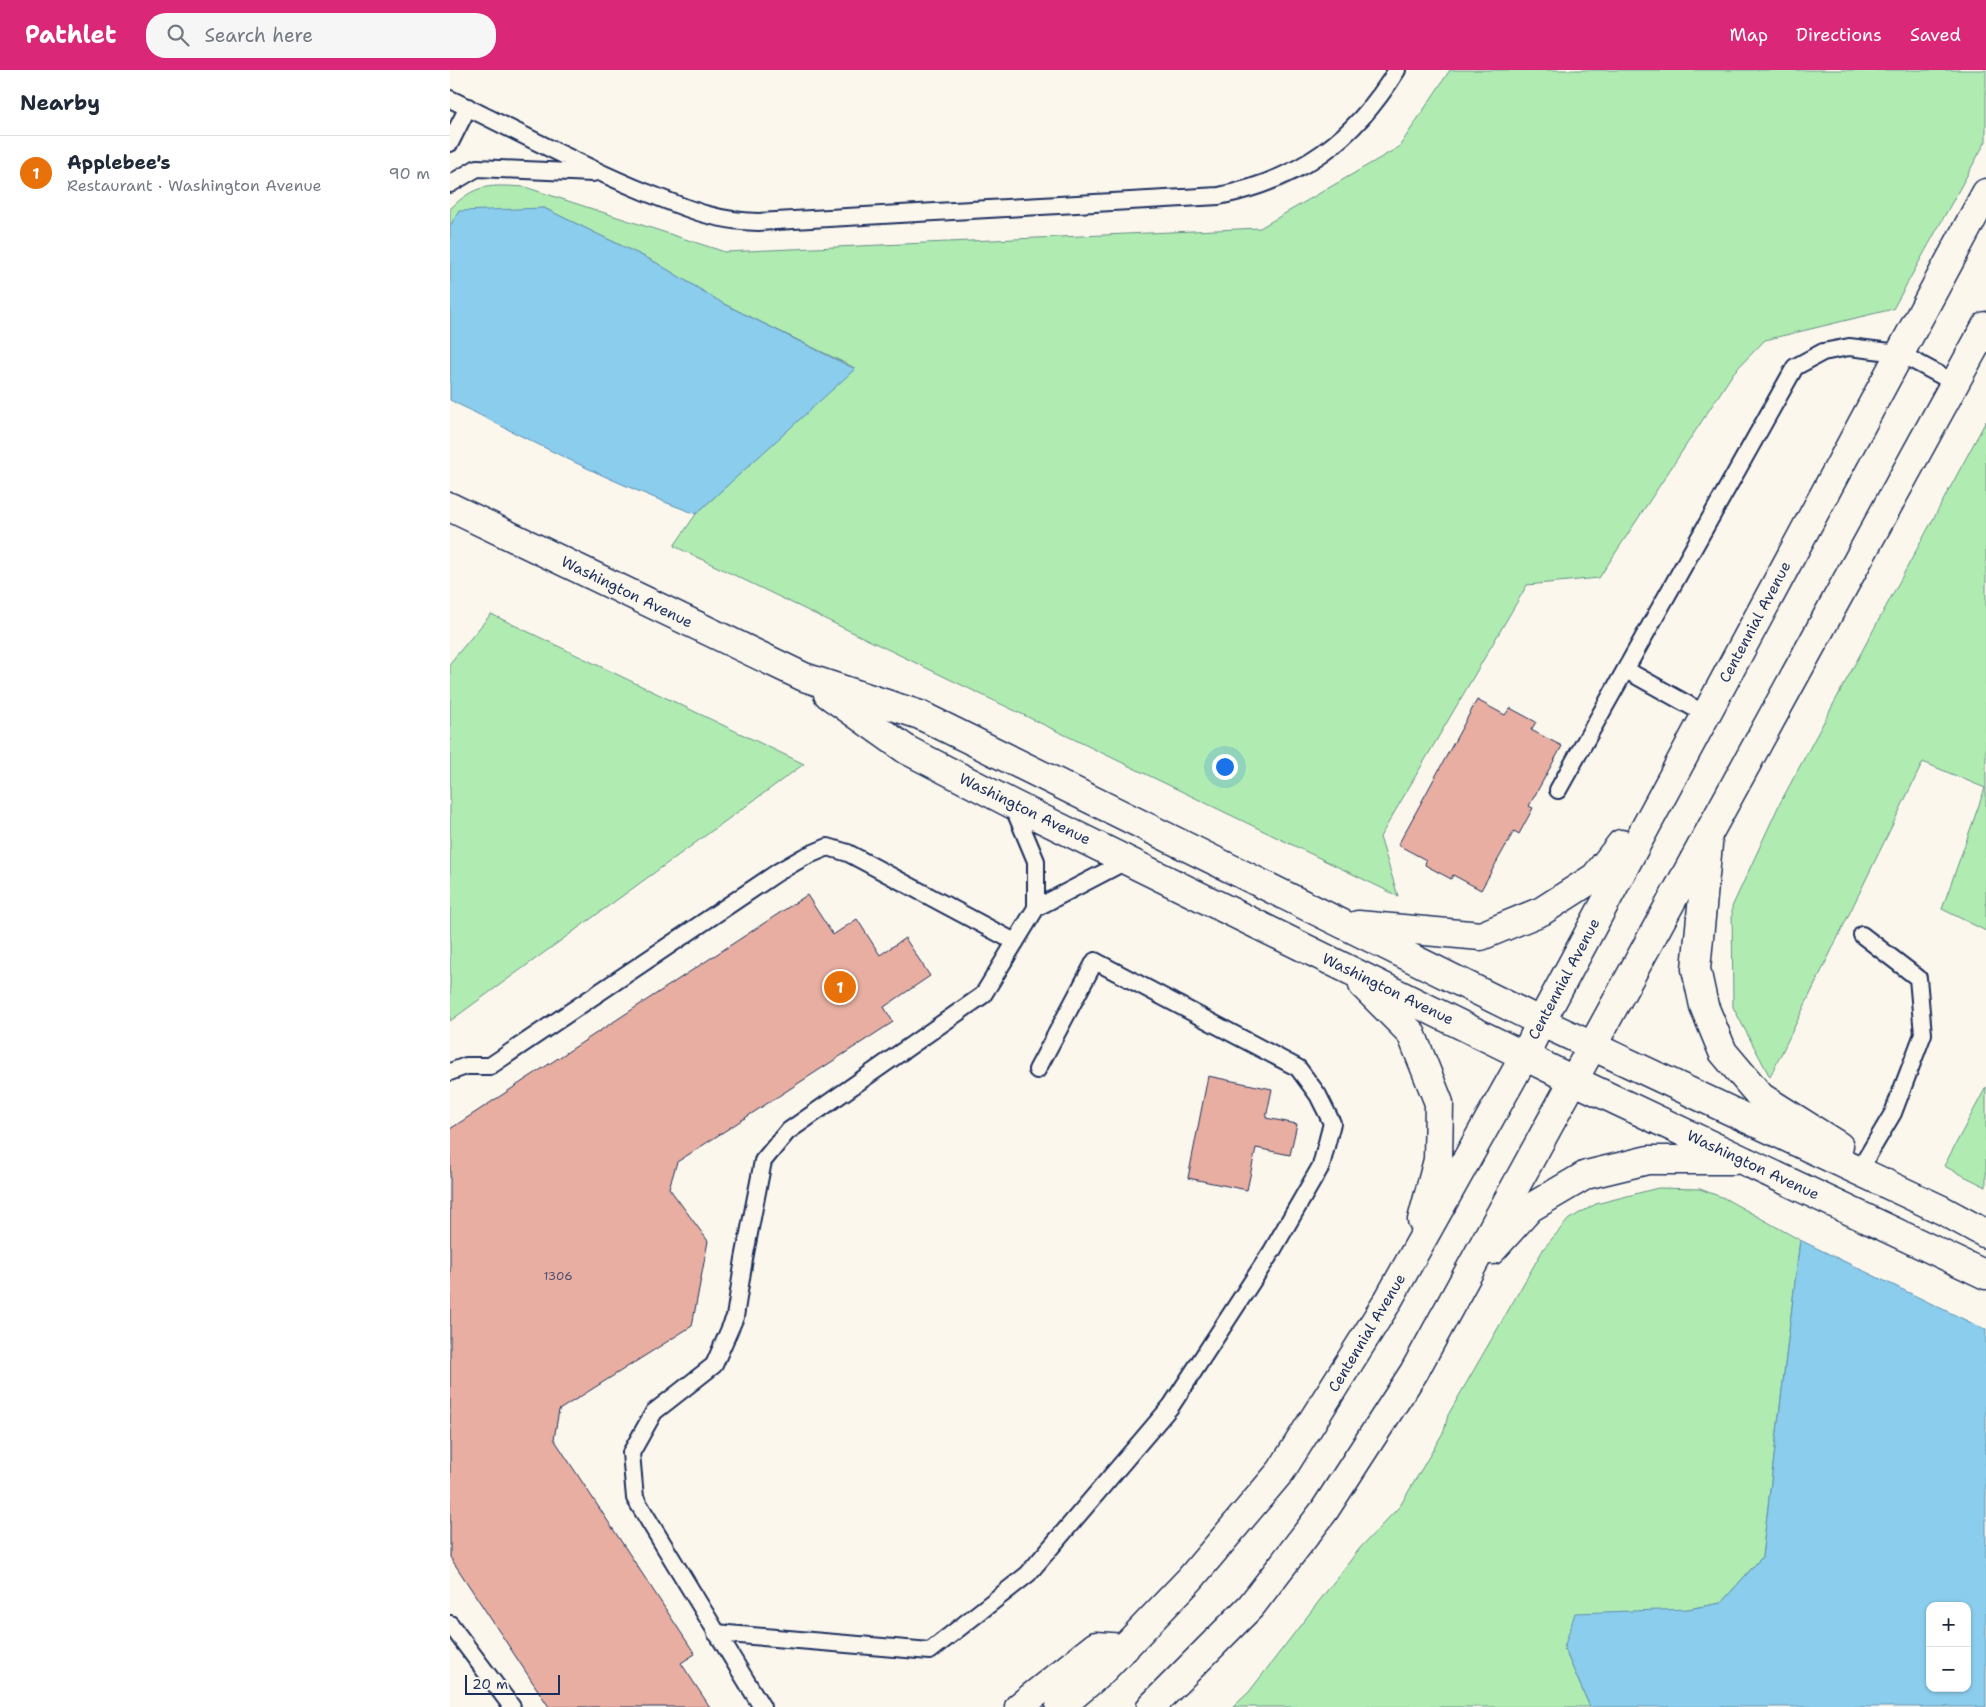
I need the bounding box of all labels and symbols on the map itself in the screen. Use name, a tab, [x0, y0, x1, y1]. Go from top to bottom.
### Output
street label: Washington Avenue	[558, 551, 696, 633]
street label: Centennial Avenue	[1715, 558, 1795, 686]
your location	[1212, 754, 1238, 780]
street label: Washington Avenue	[956, 768, 1094, 850]
street label: Centennial Avenue	[1524, 915, 1604, 1043]
street label: Washington Avenue	[1319, 948, 1457, 1030]
pin: 1	[824, 968, 856, 1006]
street label: Washington Avenue	[1684, 1126, 1822, 1204]
house number: 1306	[543, 1268, 573, 1284]
street label: Centennial Avenue	[1324, 1270, 1410, 1396]
scale bar	[465, 1672, 560, 1695]

